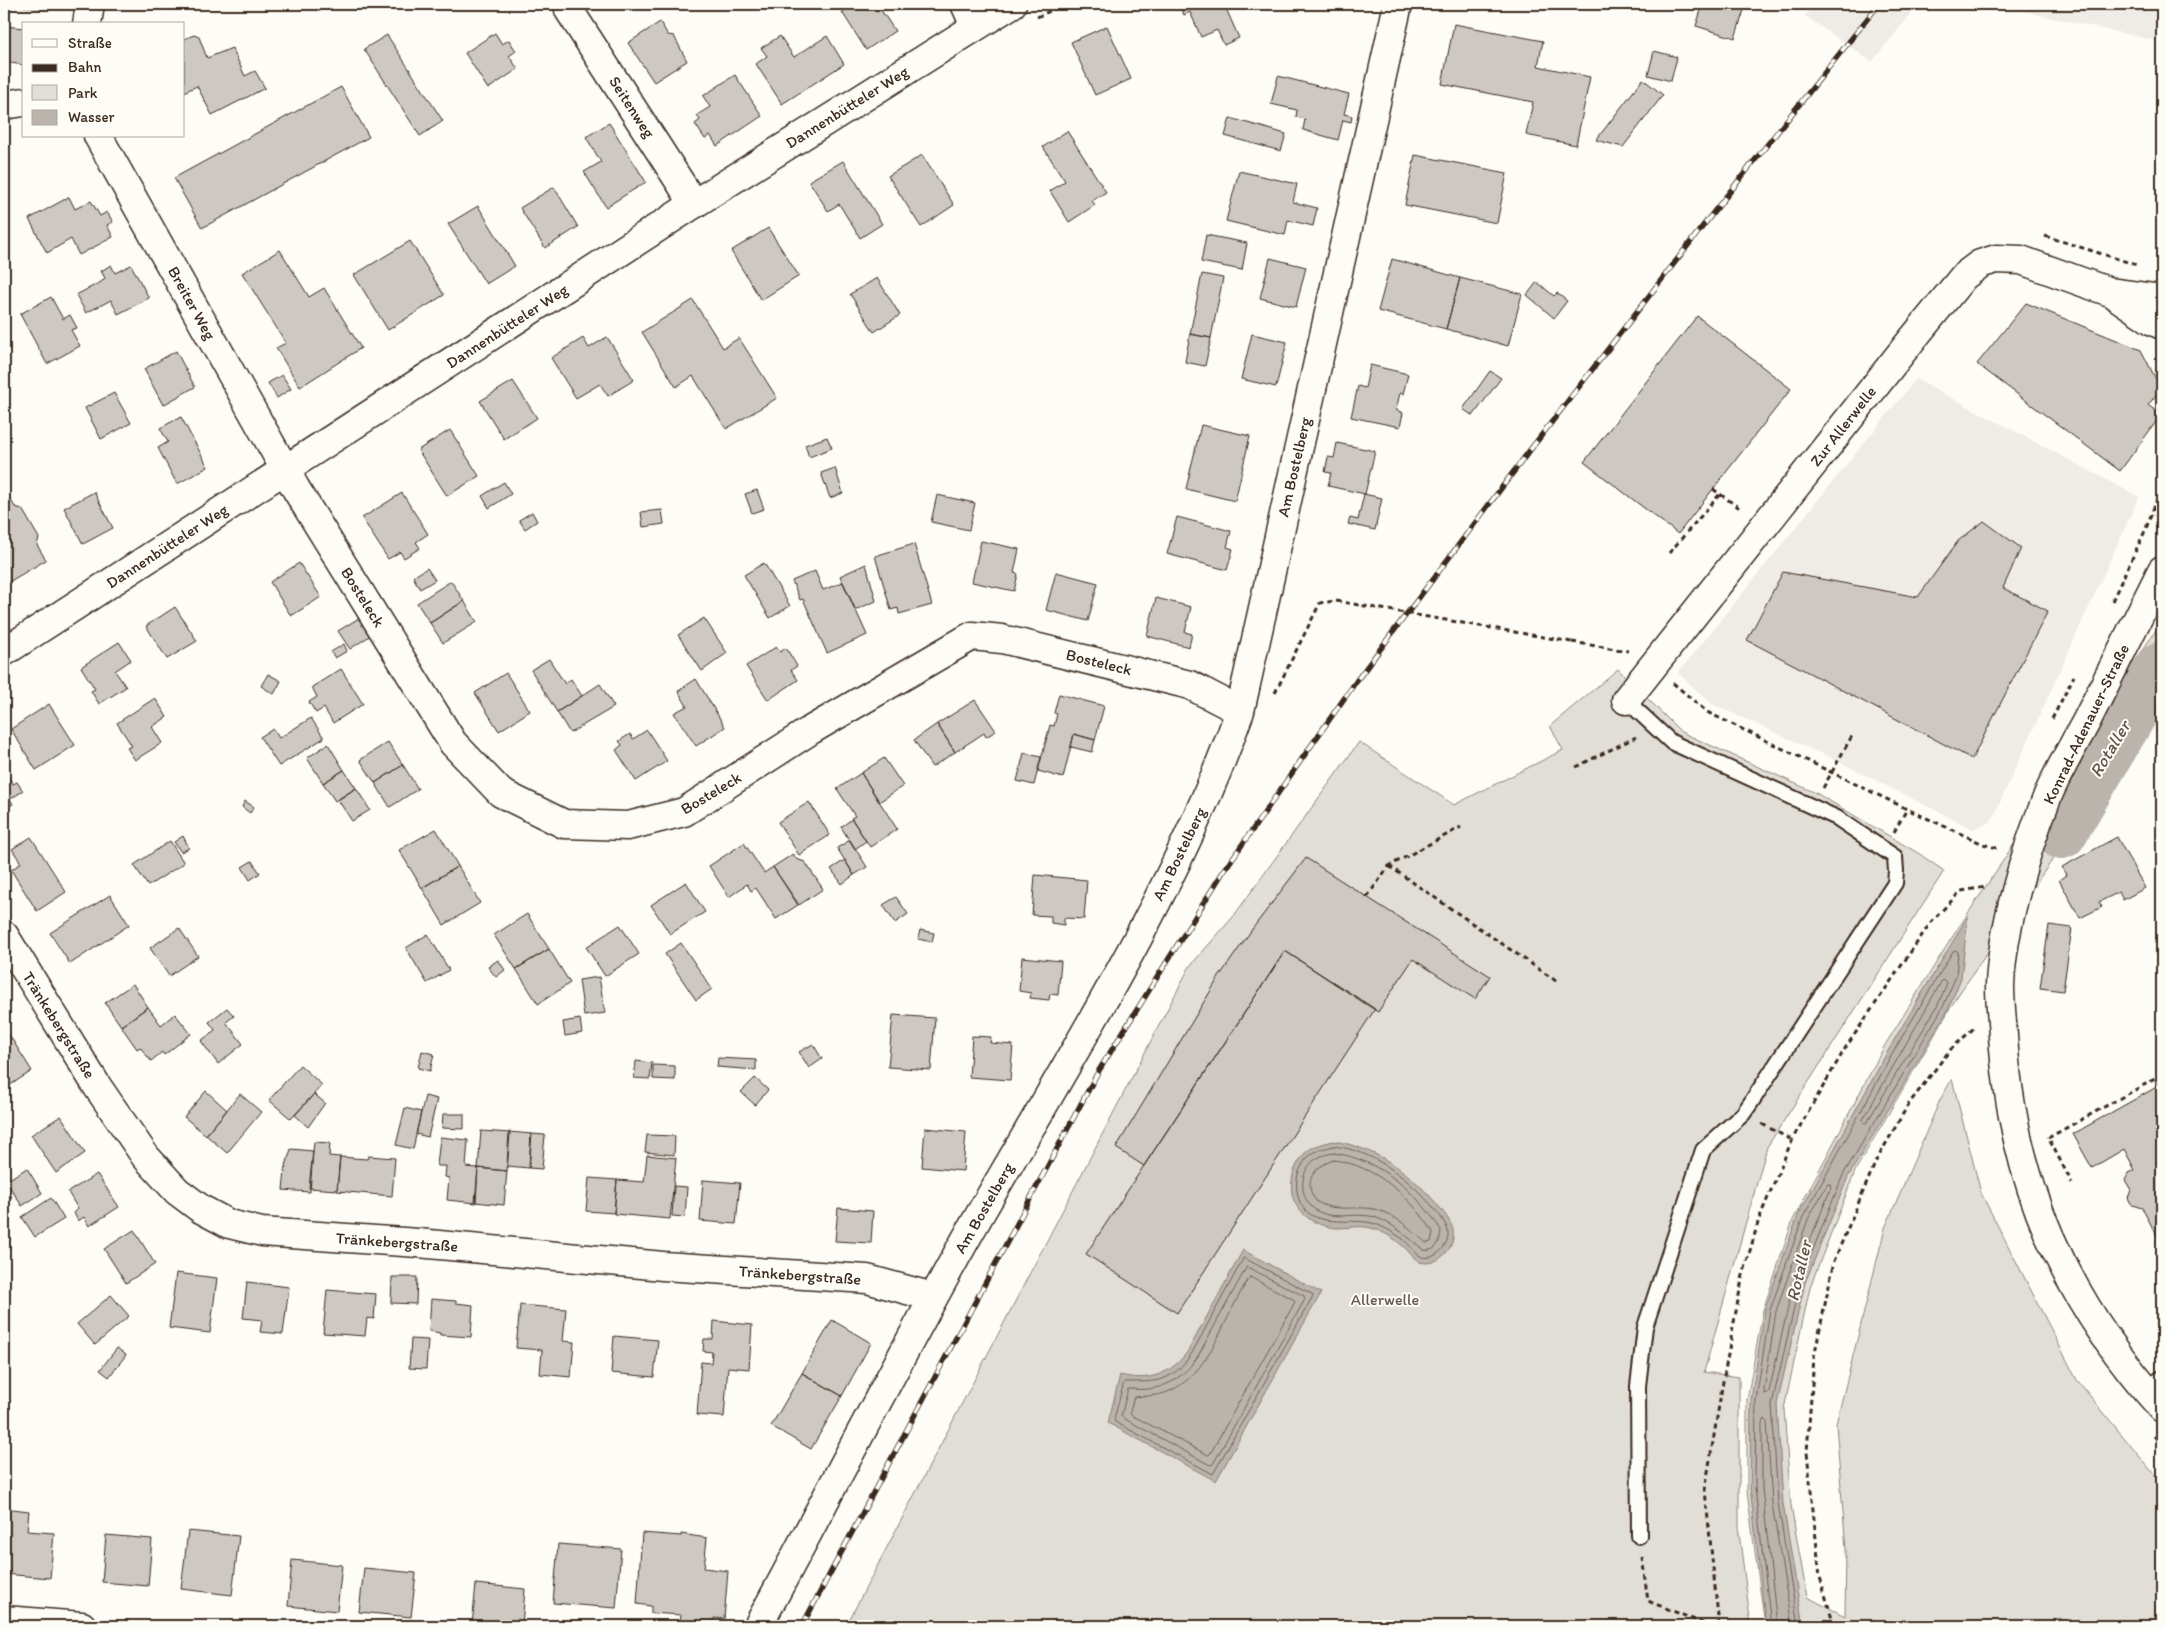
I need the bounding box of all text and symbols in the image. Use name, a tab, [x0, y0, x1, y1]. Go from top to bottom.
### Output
legend	[22, 22, 185, 138]
text: Straße	[68, 34, 112, 52]
text: Bahn	[68, 58, 102, 76]
street label: Dannenbütteler Weg	[782, 61, 913, 152]
street label: Seitenweg	[605, 73, 659, 142]
text: Park	[68, 84, 98, 102]
text: Wasser	[68, 108, 115, 126]
street label: Breiter Weg	[164, 263, 220, 344]
street label: Dannenbütteler Weg	[443, 279, 572, 372]
street label: Zur Allerwelle	[1806, 382, 1880, 470]
street label: Am Bostelberg	[1273, 415, 1315, 519]
street label: Dannenbütteler Weg	[103, 499, 232, 592]
street label: Bosteleck	[337, 563, 389, 631]
street label: Konrad-Adenauer-Straße	[2039, 641, 2133, 807]
street label: Bosteleck	[1064, 645, 1134, 679]
water label: Rotaller	[2085, 715, 2136, 781]
street label: Bosteleck	[677, 768, 745, 818]
street label: Am Bostelberg	[1148, 803, 1210, 904]
street label: Tränkebergstraße	[19, 968, 99, 1082]
street label: Am Bostelberg	[950, 1159, 1018, 1257]
street label: Tränkebergstraße	[335, 1228, 459, 1256]
water label: Rotaller	[1781, 1237, 1817, 1303]
street label: Tränkebergstraße	[738, 1261, 862, 1289]
park label: Allerwelle	[1351, 1290, 1420, 1309]

